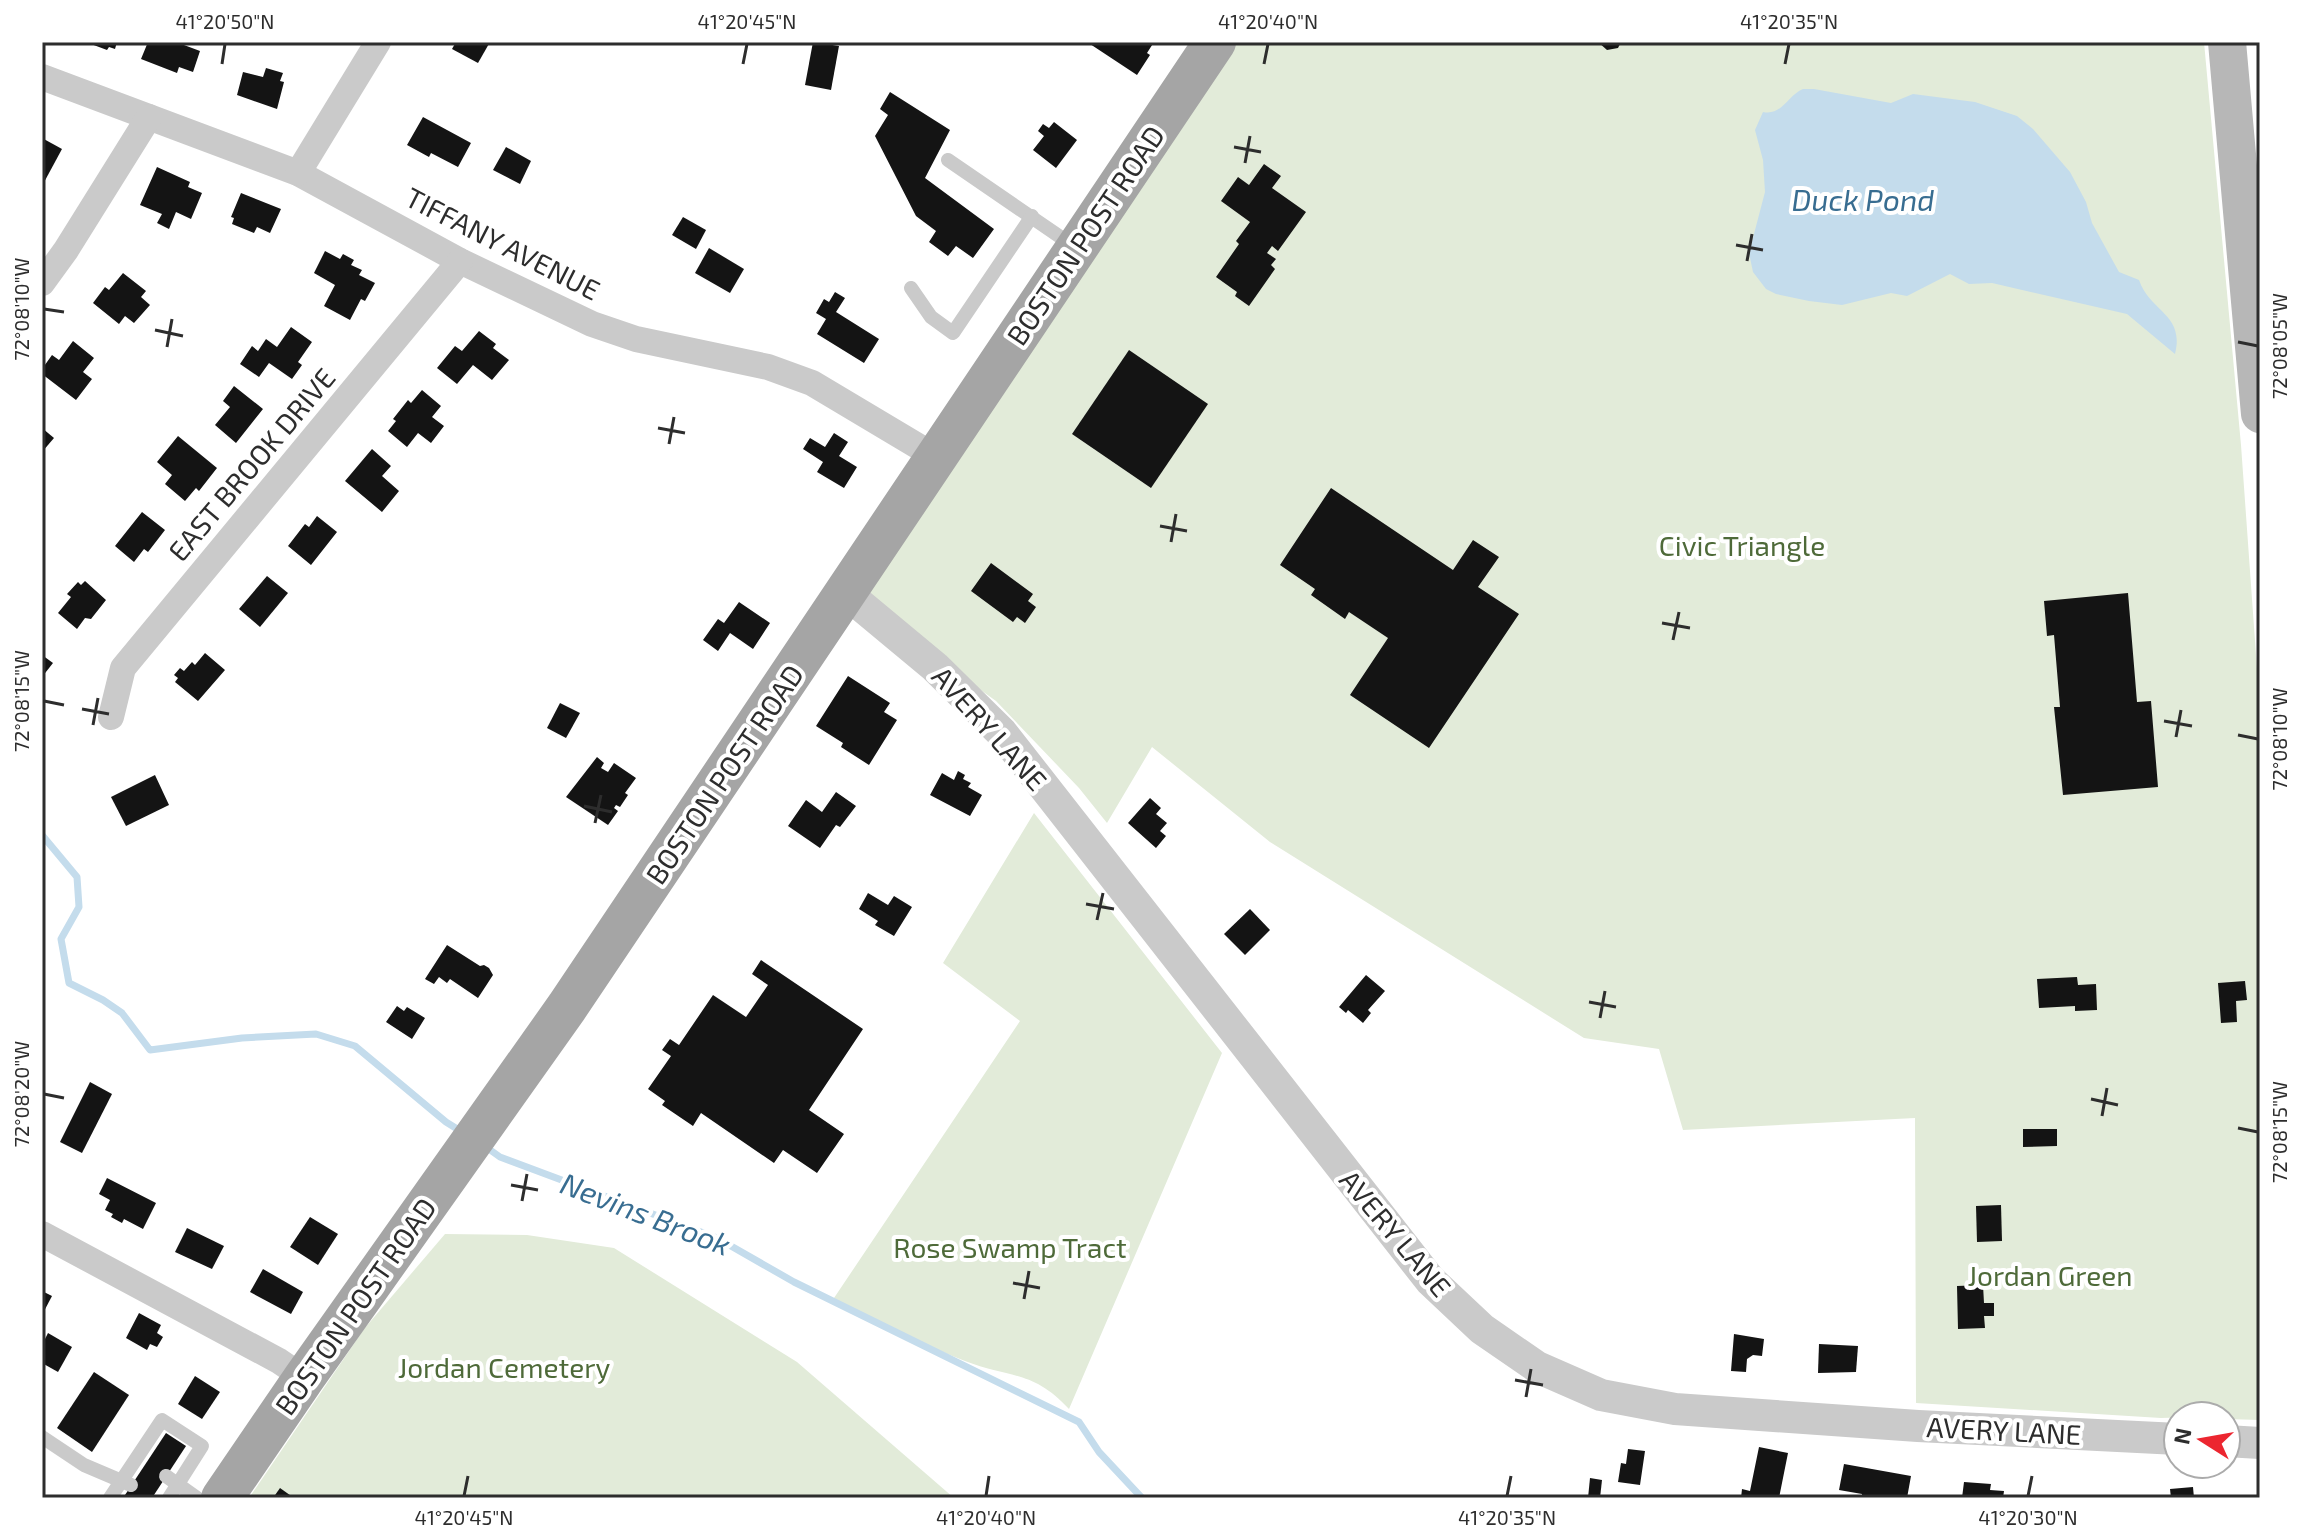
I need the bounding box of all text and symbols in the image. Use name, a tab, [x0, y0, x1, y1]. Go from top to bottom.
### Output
text: 41°20'50"N	[176, 9, 274, 33]
text: 41°20'45"N	[698, 9, 796, 33]
text: 41°20'40"N	[1218, 9, 1318, 33]
text: 41°20'35"N	[1740, 9, 1838, 33]
street label: BOSTON POST ROAD	[999, 119, 1171, 351]
street label: TIFFANY AVENUE	[400, 179, 606, 307]
water label: Duck Pond	[1792, 181, 1934, 217]
text: 72°08'10"W	[9, 257, 33, 361]
text: 72°08'05"W	[2267, 293, 2291, 399]
street label: EAST BROOK DRIVE	[160, 361, 342, 567]
park label: Civic Triangle	[1659, 528, 1825, 562]
text: 72°08'15"W	[9, 650, 33, 752]
street label: BOSTON POST ROAD	[638, 658, 810, 890]
street label: AVERY LANE	[926, 659, 1054, 797]
text: 72°08'10"W	[2267, 687, 2291, 791]
text: 72°08'20"W	[9, 1041, 33, 1147]
text: 72°08'15"W	[2267, 1081, 2291, 1183]
street label: AVERY LANE	[1333, 1163, 1459, 1303]
water label: Nevins Brook	[556, 1164, 736, 1262]
street label: BOSTON POST ROAD	[267, 1191, 443, 1421]
park label: Rose Swamp Tract	[893, 1230, 1127, 1264]
park label: Jordan Green	[1967, 1258, 2133, 1292]
park label: Jordan Cemetery	[398, 1350, 610, 1384]
north arrow	[2162, 1400, 2242, 1480]
street label: AVERY LANE	[1926, 1409, 2082, 1451]
text: N	[2167, 1426, 2196, 1446]
text: 41°20'45"N	[415, 1505, 513, 1529]
text: 41°20'40"N	[936, 1505, 1036, 1529]
text: 41°20'35"N	[1458, 1505, 1556, 1529]
text: 41°20'30"N	[1978, 1505, 2078, 1529]

